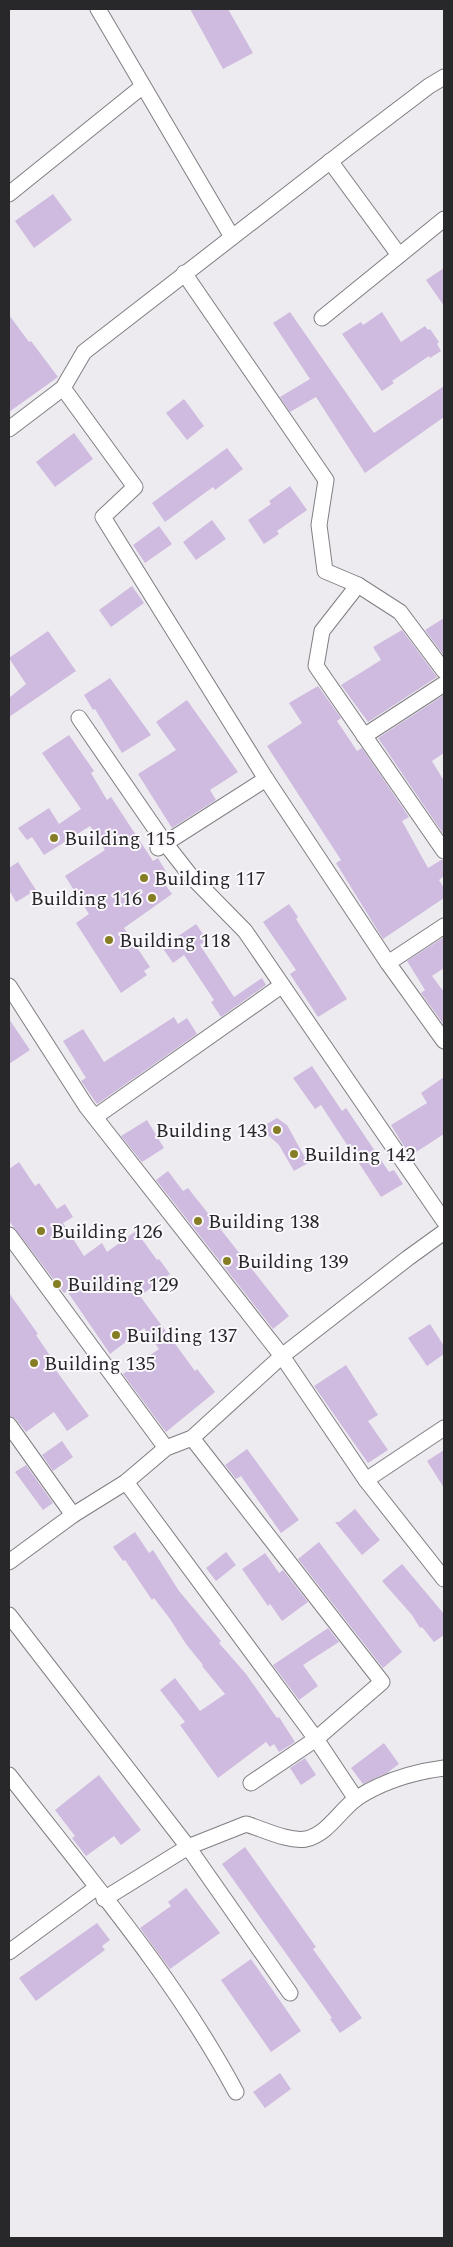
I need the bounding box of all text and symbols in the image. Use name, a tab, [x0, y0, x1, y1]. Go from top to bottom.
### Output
place label: Building 115	[64, 824, 175, 854]
marker: Building 115	[48, 832, 60, 844]
place label: Building 117	[154, 864, 265, 894]
marker: Building 117	[138, 872, 150, 884]
place label: Building 116	[31, 884, 142, 914]
marker: Building 116	[146, 892, 158, 904]
place label: Building 118	[119, 926, 230, 956]
marker: Building 118	[103, 934, 115, 946]
place label: Building 143	[156, 1116, 267, 1146]
marker: Building 143	[271, 1124, 283, 1136]
place label: Building 142	[304, 1140, 415, 1170]
marker: Building 142	[288, 1148, 300, 1160]
place label: Building 138	[208, 1207, 319, 1237]
marker: Building 138	[192, 1215, 204, 1227]
place label: Building 126	[51, 1217, 162, 1247]
marker: Building 126	[35, 1225, 47, 1237]
place label: Building 139	[237, 1247, 348, 1277]
marker: Building 139	[221, 1255, 233, 1267]
place label: Building 129	[67, 1270, 178, 1300]
marker: Building 129	[51, 1278, 63, 1290]
place label: Building 137	[126, 1321, 237, 1351]
marker: Building 137	[110, 1329, 122, 1341]
place label: Building 135	[44, 1349, 155, 1379]
marker: Building 135	[28, 1357, 40, 1369]

